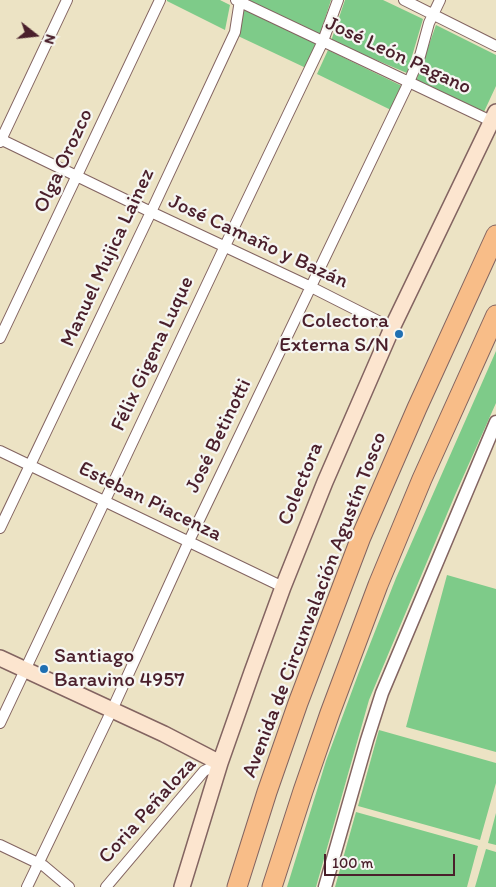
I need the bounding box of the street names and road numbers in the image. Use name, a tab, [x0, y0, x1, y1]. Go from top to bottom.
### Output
street label: José León Pagano	[321, 11, 475, 101]
street label: Olga Orozco	[29, 105, 99, 217]
street label: Manuel Mujica Lainez	[56, 165, 160, 351]
street label: José Camaño y Bazán	[164, 189, 352, 295]
street label: Félix Gigena Luque	[106, 273, 200, 435]
street label: José Betinotti	[181, 375, 257, 497]
street label: Avenida de Circunvalación Agustín Tosco	[237, 429, 393, 781]
street label: Colectora	[273, 439, 329, 529]
street label: Esteban Piacenza	[74, 456, 226, 548]
street label: Coria Peñaloza	[94, 753, 202, 869]

